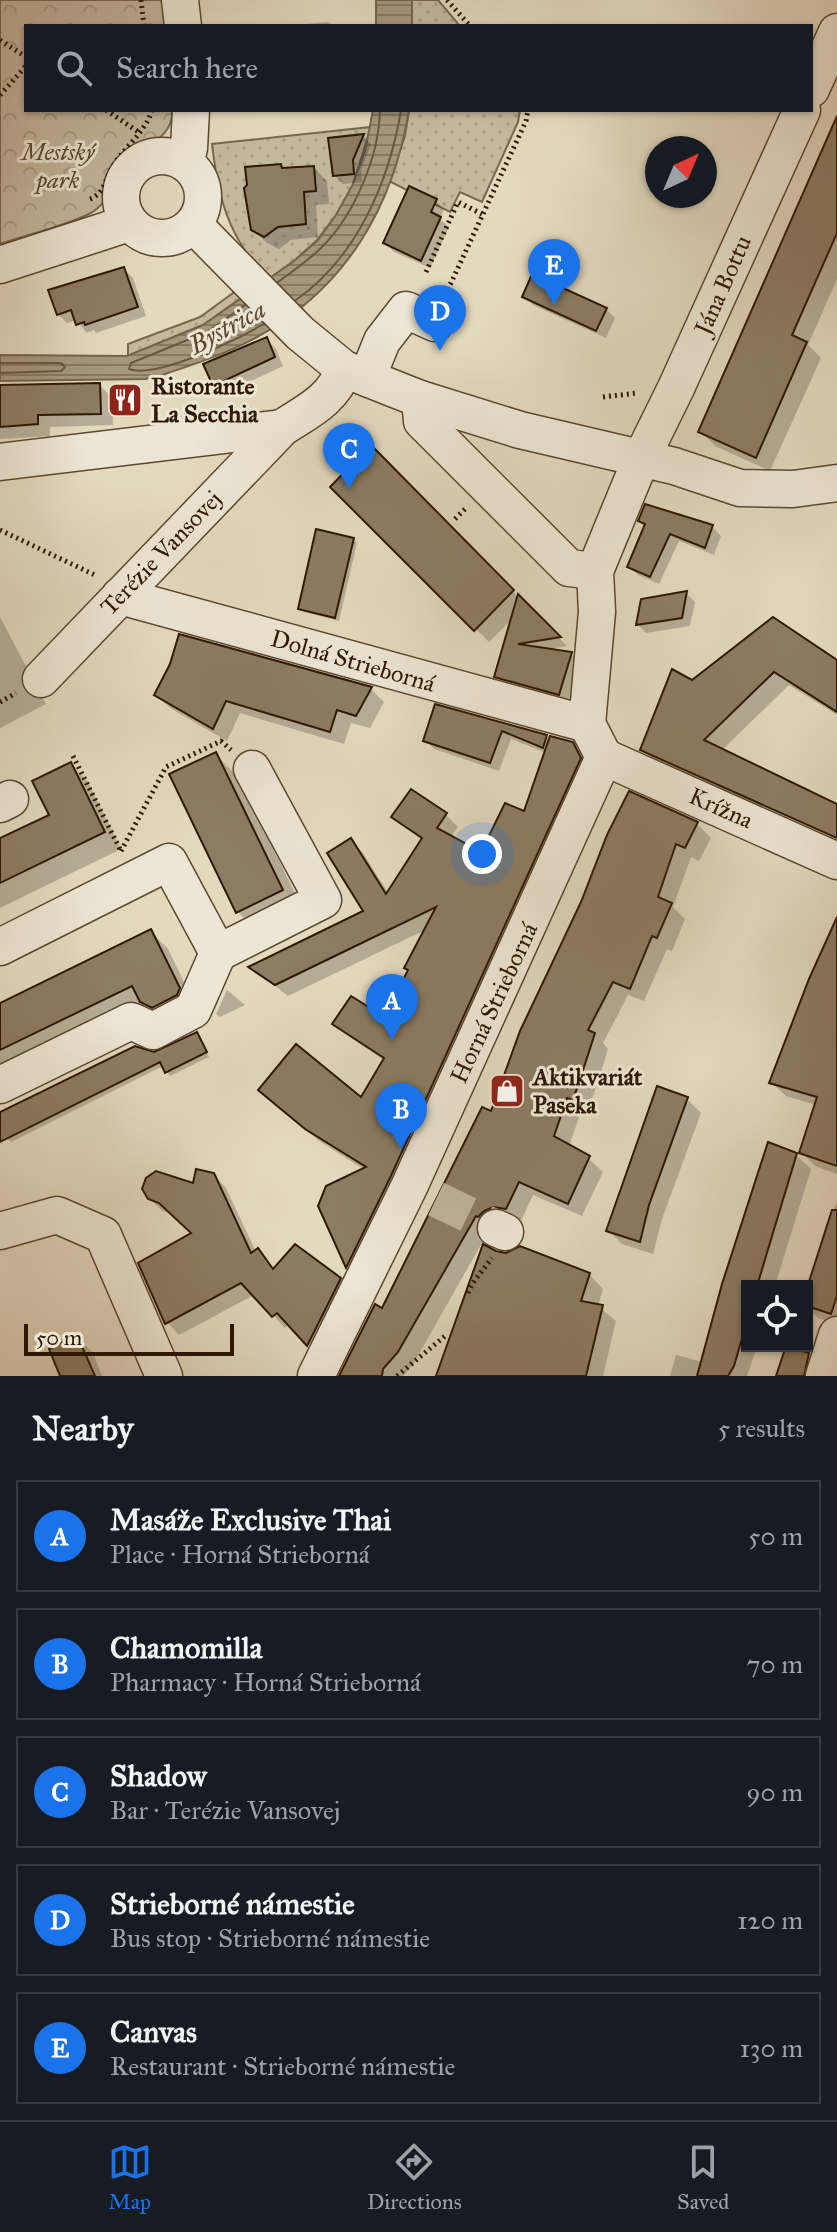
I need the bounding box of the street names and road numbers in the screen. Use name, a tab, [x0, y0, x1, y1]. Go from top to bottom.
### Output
street label: Jána Bottu	[687, 231, 758, 342]
street label: Terézie Vansovej	[94, 484, 228, 622]
street label: Dolná Strieborná	[267, 623, 440, 699]
street label: Krížna	[684, 781, 758, 836]
street label: Horná Strieborná	[444, 917, 545, 1088]

